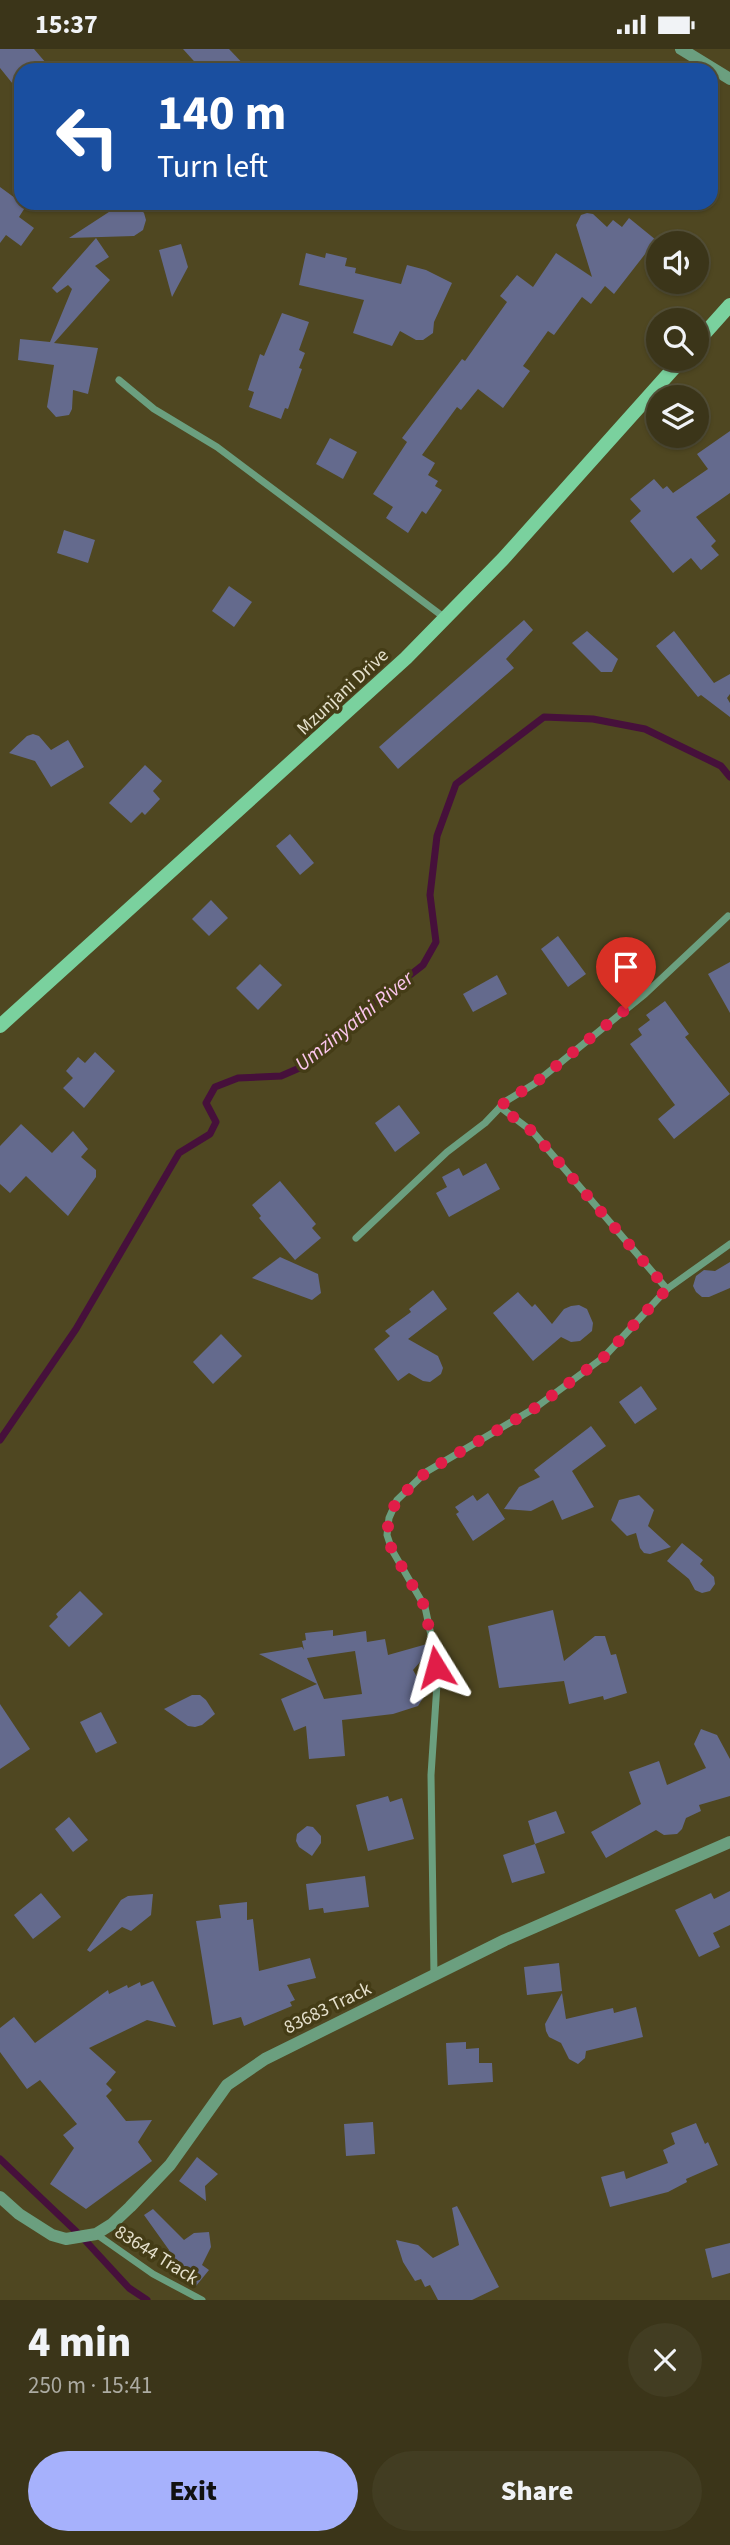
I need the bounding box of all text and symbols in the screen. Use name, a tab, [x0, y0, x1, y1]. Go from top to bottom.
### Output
text: 15:37	[35, 6, 98, 43]
text: 140 m	[157, 79, 286, 149]
icon: left	[42, 91, 133, 182]
text: Turn left	[157, 144, 268, 190]
map controls	[646, 231, 709, 448]
button: sound	[646, 231, 709, 294]
button: search	[646, 308, 709, 371]
button: layers	[646, 385, 709, 448]
street label: Mzunjani Drive	[291, 642, 395, 742]
pin	[596, 937, 656, 1009]
icon: arrive	[607, 948, 645, 986]
water label: Umzinyathi River	[288, 963, 420, 1078]
position arrow	[399, 1630, 473, 1704]
street label: 83683 Track	[279, 1975, 376, 2041]
street label: 83644 Track	[109, 2219, 204, 2292]
text: 4 min	[28, 2313, 131, 2373]
button: close	[628, 2323, 702, 2397]
text: 250 m · 15:41	[28, 2369, 152, 2402]
button: Exit	[28, 2451, 358, 2531]
button: Share	[372, 2451, 702, 2531]

